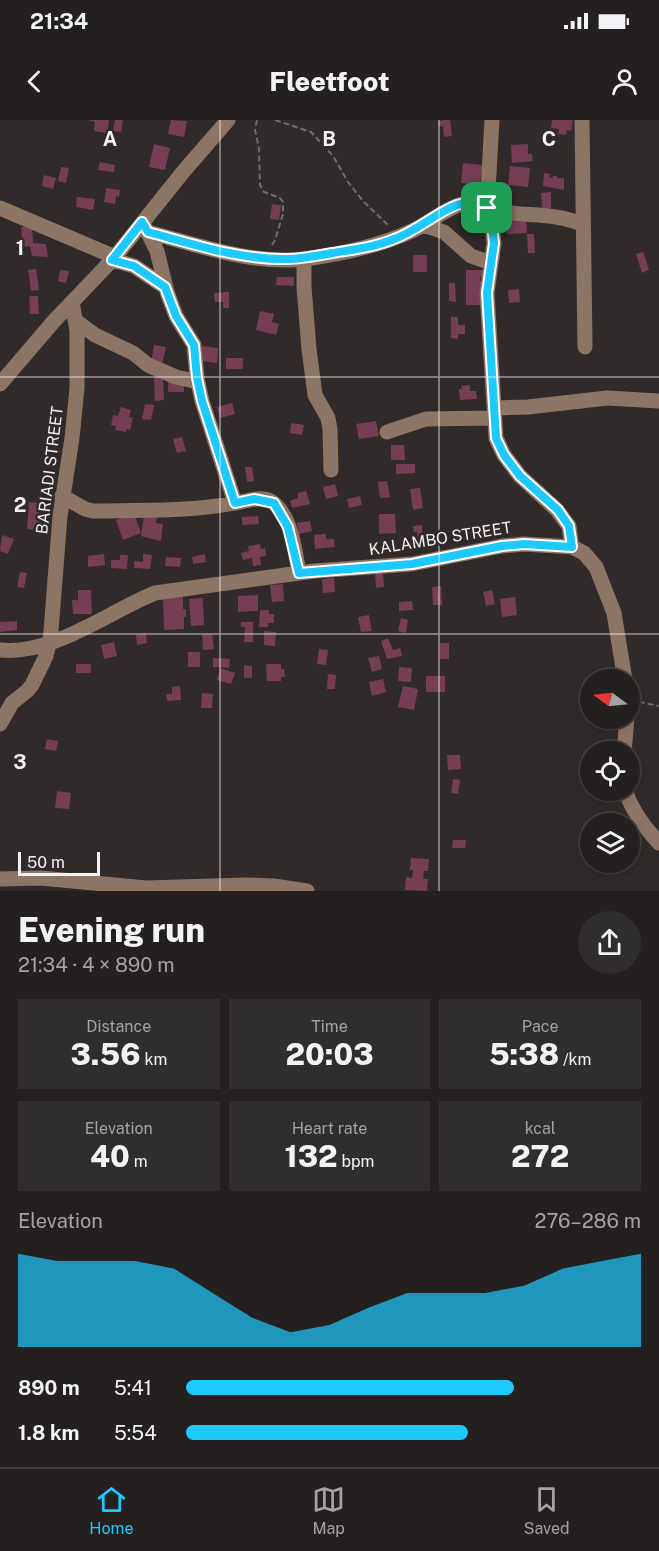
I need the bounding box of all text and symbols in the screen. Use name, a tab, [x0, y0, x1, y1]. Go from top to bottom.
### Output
text: 21:34	[30, 8, 88, 34]
icon: back	[18, 65, 51, 98]
text: Fleetfoot	[269, 65, 390, 97]
icon: person	[608, 65, 641, 98]
text: A	[103, 127, 117, 151]
text: B	[322, 127, 336, 151]
text: C	[542, 127, 556, 151]
pin	[461, 182, 512, 233]
icon: arrive	[470, 191, 503, 224]
text: 1	[16, 236, 24, 260]
street label: BARIADI STREET	[32, 405, 67, 535]
text: 2	[14, 493, 26, 517]
street label: KALAMBO STREET	[367, 518, 513, 559]
north arrow	[580, 669, 640, 729]
map controls	[580, 669, 640, 873]
button: locate	[580, 741, 640, 801]
text: 3	[13, 750, 27, 774]
button: layers	[580, 813, 640, 873]
scale bar	[18, 849, 100, 876]
text: 50 m	[27, 853, 65, 872]
text: Evening run	[18, 911, 205, 949]
button: share	[578, 911, 641, 974]
text: 21:34 · 4 × 890 m	[18, 953, 175, 977]
text: Distance	[86, 1017, 151, 1036]
text: Time	[311, 1017, 348, 1036]
text: Pace	[522, 1017, 558, 1036]
text: 3.56	[70, 1036, 141, 1072]
text: 20:03	[285, 1036, 374, 1072]
text: 5:38	[489, 1036, 559, 1072]
text: km	[141, 1050, 167, 1069]
text: /km	[559, 1050, 591, 1069]
text: Elevation	[85, 1119, 153, 1138]
text: Heart rate	[292, 1119, 367, 1138]
text: kcal	[525, 1119, 556, 1138]
text: 40	[90, 1138, 130, 1174]
text: 132	[285, 1138, 338, 1174]
text: 272	[511, 1138, 569, 1174]
text: m	[130, 1152, 148, 1171]
text: bpm	[338, 1152, 374, 1171]
text: Elevation	[18, 1209, 103, 1233]
text: 276–286 m	[535, 1209, 641, 1233]
text: 890 m	[18, 1376, 80, 1400]
text: 5:41	[114, 1376, 152, 1400]
text: 1.8 km	[18, 1421, 79, 1445]
text: 5:54	[114, 1421, 157, 1445]
tab: Home	[89, 1483, 133, 1538]
tab: Map	[312, 1483, 345, 1538]
tab: Saved	[524, 1483, 570, 1538]

